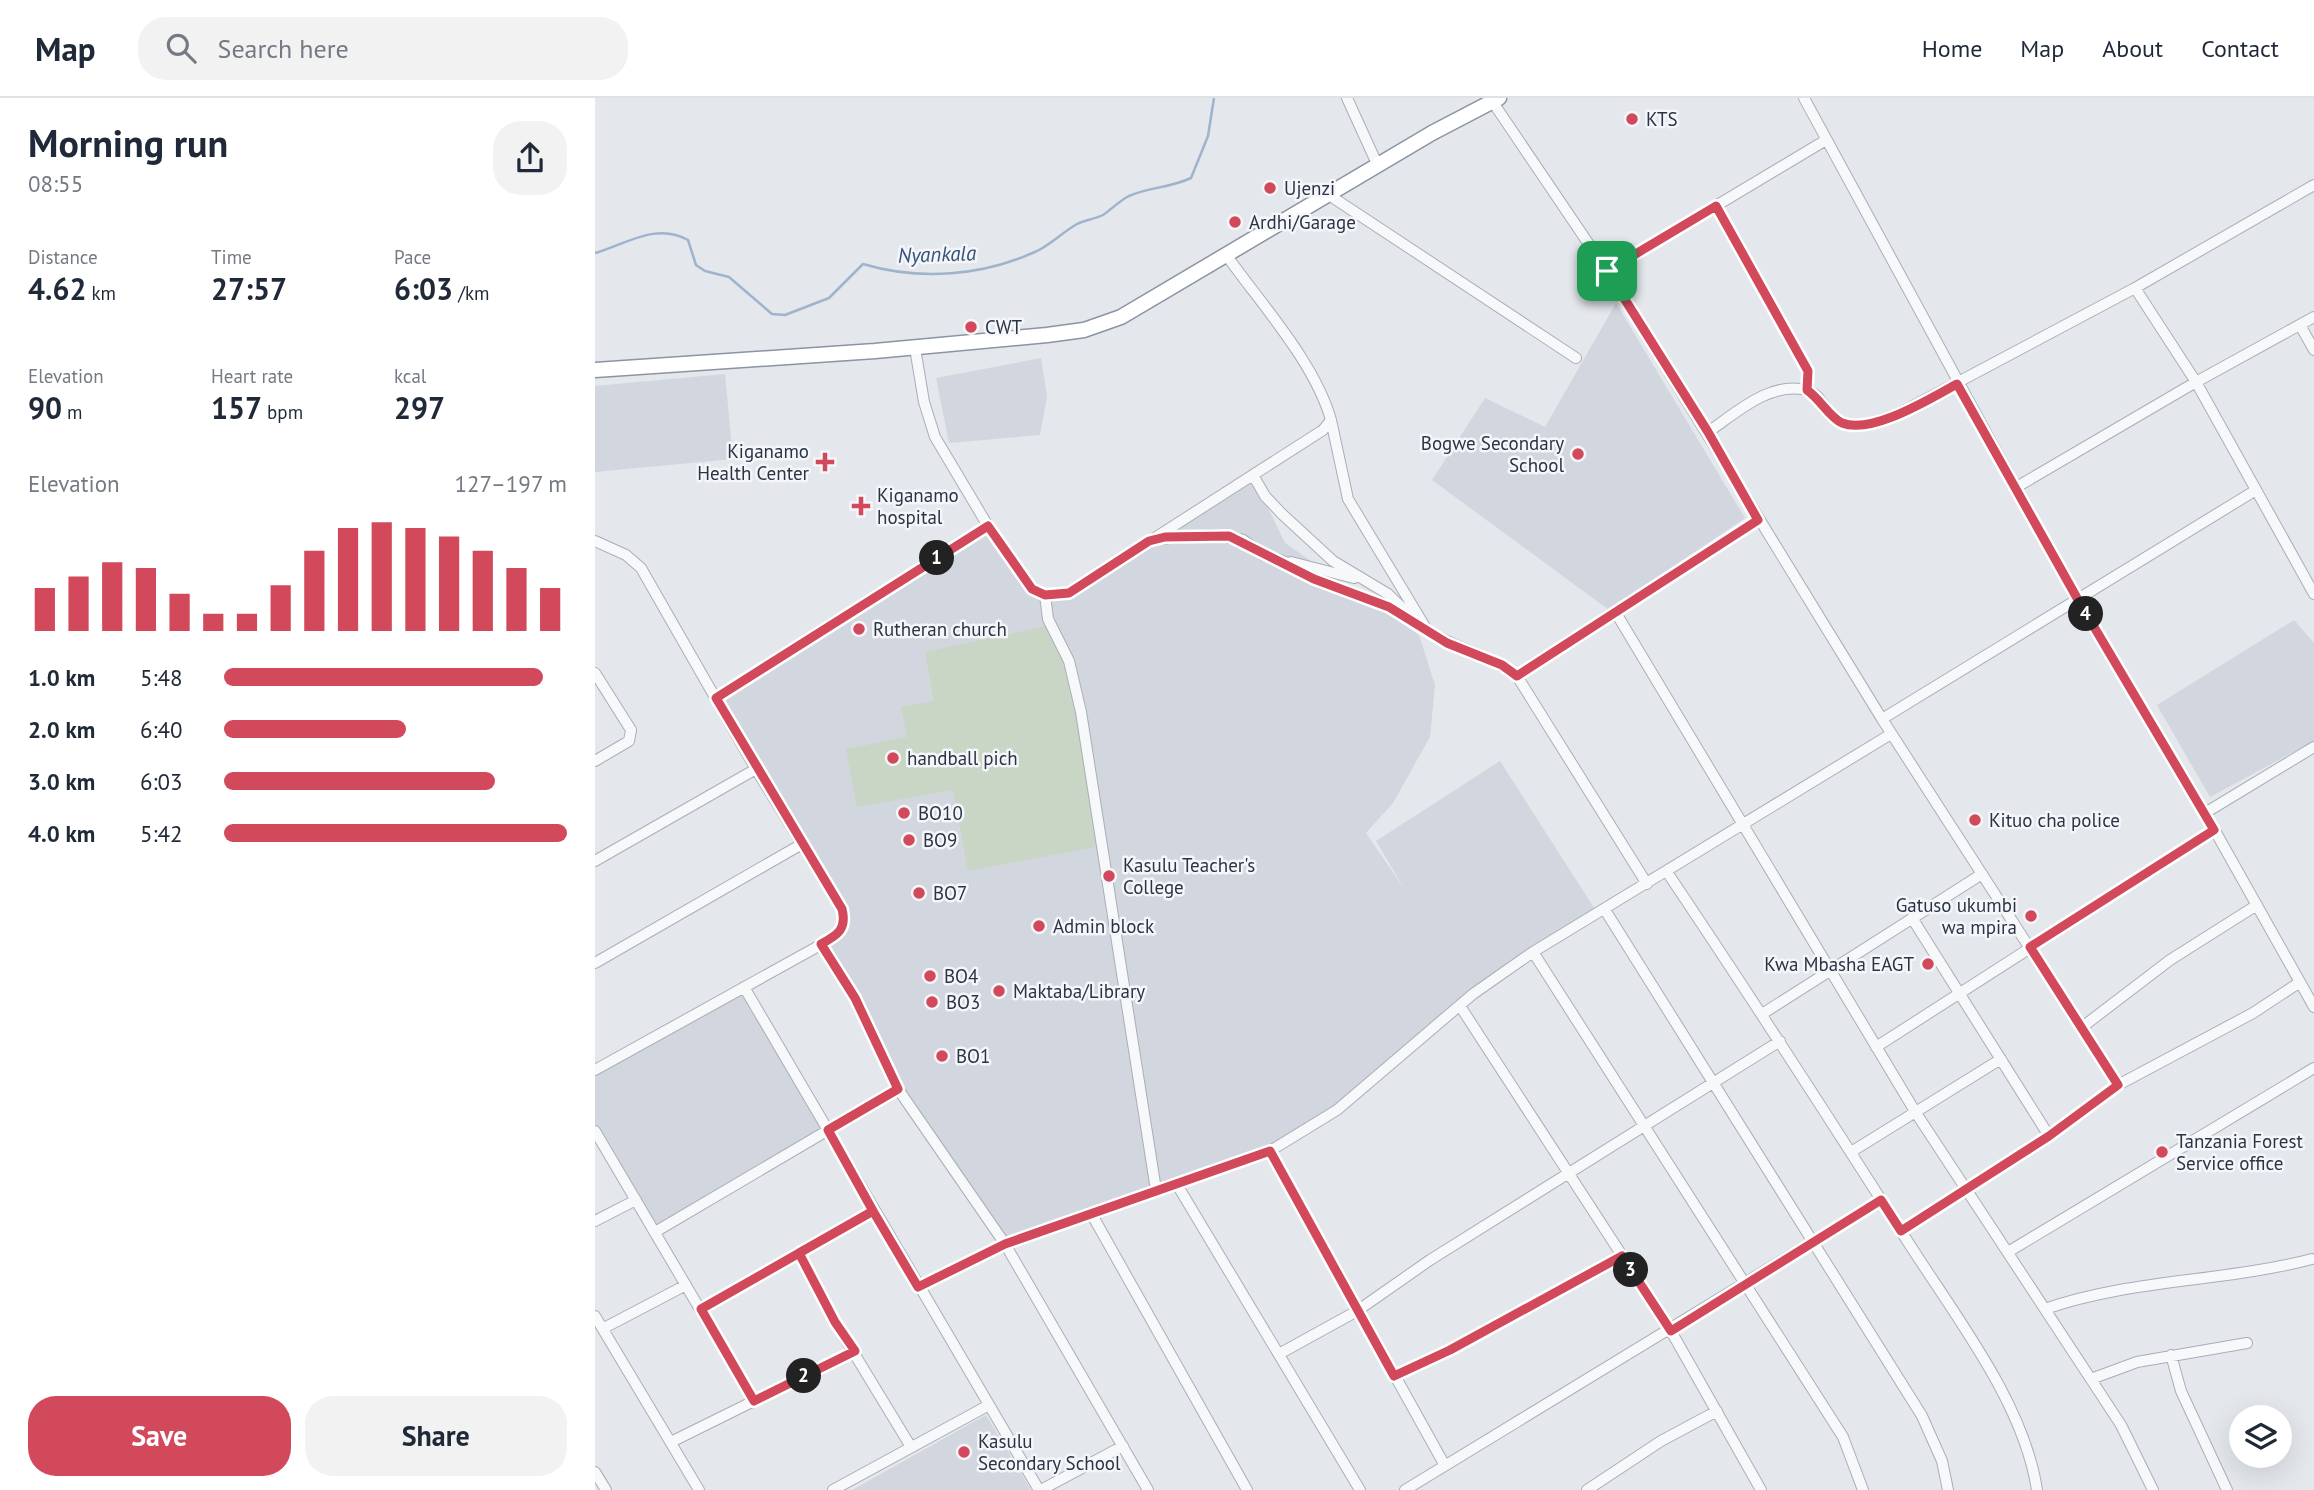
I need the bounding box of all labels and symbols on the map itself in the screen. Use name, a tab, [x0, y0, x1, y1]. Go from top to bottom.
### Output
place label: KTS	[1646, 107, 1678, 131]
marker: KTS	[1624, 111, 1640, 127]
place label: Ujenzi	[1284, 176, 1335, 200]
marker: Ujenzi	[1262, 180, 1278, 196]
place label: Ardhi/Garage	[1249, 210, 1356, 234]
marker: Ardhi/Garage	[1227, 214, 1243, 230]
water label: Nyankala	[897, 239, 977, 269]
pin	[1577, 241, 1637, 301]
place label: CWT	[985, 315, 1022, 339]
marker: CWT	[963, 319, 979, 335]
place label: Bogwe Secondary School	[1421, 431, 1564, 477]
place label: Kiganamo Health Center	[697, 439, 810, 485]
marker: Bogwe Secondary School	[1570, 446, 1586, 462]
marker: Kiganamo Health Center	[815, 452, 835, 472]
place label: Kiganamo hospital	[877, 483, 959, 529]
marker: Kiganamo hospital	[851, 496, 871, 516]
pin: 1	[919, 540, 955, 575]
pin: 4	[2069, 596, 2103, 632]
place label: Rutheran church	[873, 617, 1007, 641]
marker: Rutheran church	[851, 621, 867, 637]
place label: handball pich	[907, 746, 1018, 770]
marker: handball pich	[885, 750, 901, 766]
place label: BO10	[918, 801, 963, 825]
marker: BO10	[896, 805, 912, 821]
place label: Kituo cha police	[1989, 808, 2120, 832]
marker: Kituo cha police	[1967, 812, 1983, 828]
place label: BO9	[923, 828, 957, 852]
marker: BO9	[901, 832, 917, 848]
place label: Kasulu Teacher's College	[1123, 853, 1255, 899]
marker: Kasulu Teacher's College	[1101, 868, 1117, 884]
place label: BO7	[933, 881, 967, 905]
marker: BO7	[911, 885, 927, 901]
place label: Gatuso ukumbi wa mpira	[1896, 893, 2017, 939]
marker: Gatuso ukumbi wa mpira	[2023, 908, 2039, 924]
place label: Admin block	[1053, 914, 1154, 938]
marker: Admin block	[1031, 918, 1047, 934]
place label: Kwa Mbasha EAGT	[1764, 952, 1914, 976]
marker: Kwa Mbasha EAGT	[1920, 956, 1936, 972]
place label: BO4	[944, 964, 978, 988]
marker: BO4	[922, 968, 938, 984]
place label: Maktaba/Library	[1013, 979, 1145, 1003]
marker: Maktaba/Library	[991, 983, 1007, 999]
place label: BO3	[946, 990, 980, 1014]
marker: BO3	[924, 994, 940, 1010]
place label: BO1	[956, 1044, 990, 1068]
marker: BO1	[934, 1048, 950, 1064]
place label: Tanzania Forest Service office	[2176, 1129, 2303, 1175]
marker: Tanzania Forest Service office	[2154, 1144, 2170, 1160]
pin: 3	[1613, 1252, 1649, 1288]
pin: 2	[787, 1358, 822, 1394]
place label: Kasulu Secondary School	[978, 1429, 1121, 1475]
marker: Kasulu Secondary School	[956, 1444, 972, 1460]

